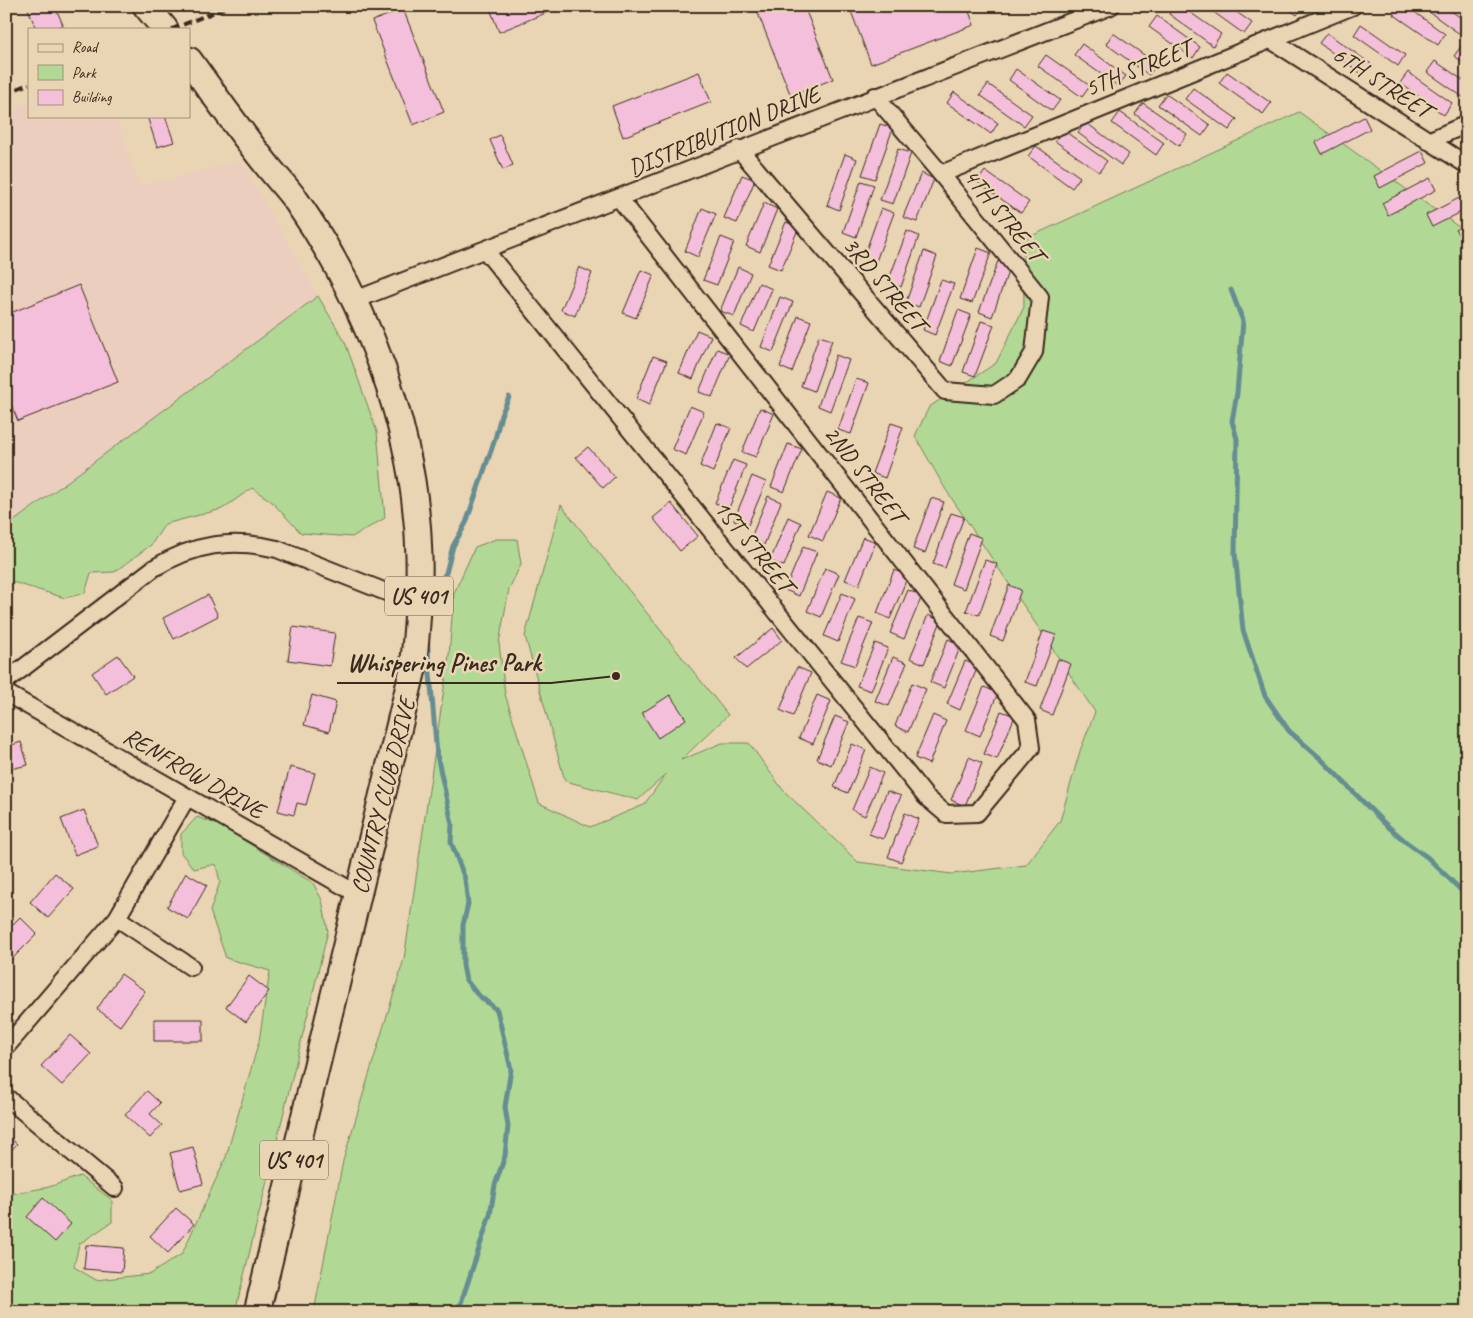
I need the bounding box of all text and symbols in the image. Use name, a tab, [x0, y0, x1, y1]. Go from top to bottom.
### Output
legend	[28, 28, 190, 118]
street label: 5TH STREET	[1080, 31, 1201, 103]
text: Road	[72, 38, 99, 57]
street label: 6TH STREET	[1327, 39, 1442, 128]
text: Park	[72, 64, 97, 83]
street label: DISTRIBUTION DRIVE	[624, 78, 827, 183]
text: Building	[72, 88, 112, 107]
street label: 4TH STREET	[957, 162, 1055, 273]
street label: 3RD STREET	[837, 231, 937, 342]
street label: 2ND STREET	[818, 419, 916, 534]
street label: 1ST STREET	[708, 494, 804, 603]
road number: US 401	[385, 576, 453, 616]
callout: Whispering Pines Park	[337, 643, 551, 683]
text: Whispering Pines Park	[347, 647, 543, 679]
street label: COUNTRY CLUB DRIVE	[344, 692, 423, 897]
street label: RENFROW DRIVE	[118, 721, 273, 827]
road number: US 401	[260, 1140, 328, 1180]

